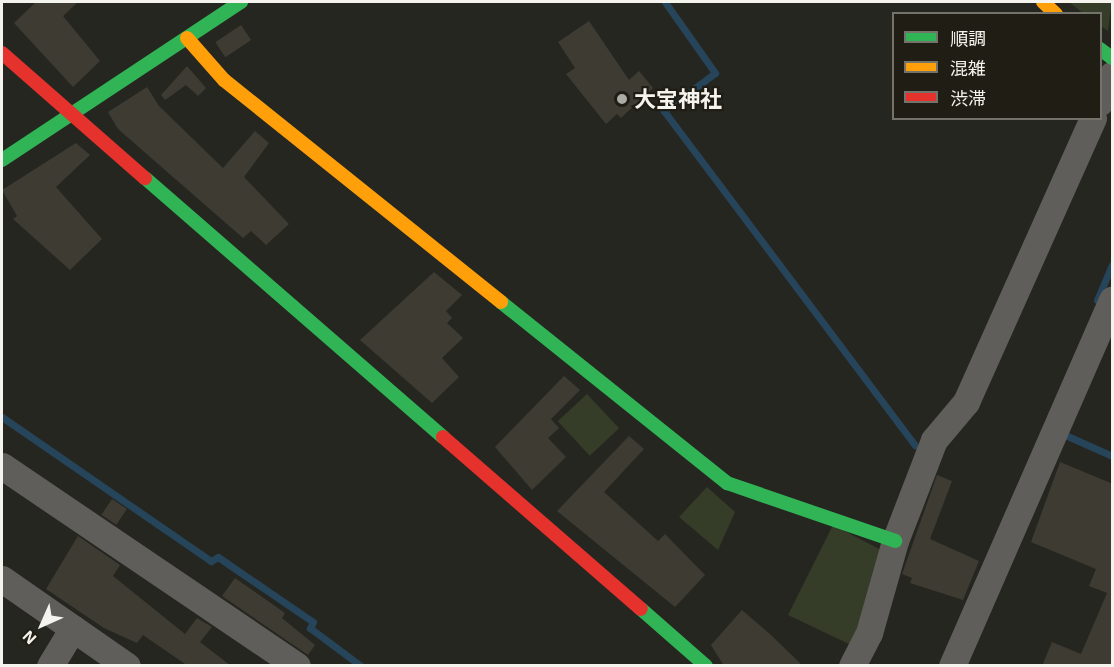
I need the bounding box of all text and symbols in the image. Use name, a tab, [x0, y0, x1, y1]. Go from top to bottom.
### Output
legend	[892, 12, 1102, 120]
text: 順調	[950, 27, 986, 49]
text: 混雑	[950, 57, 986, 79]
place label: 大宝神社	[634, 86, 722, 112]
text: 渋滞	[950, 87, 986, 109]
marker: 大宝神社	[615, 92, 629, 106]
north arrow	[12, 595, 72, 655]
text: N	[18, 627, 40, 649]

